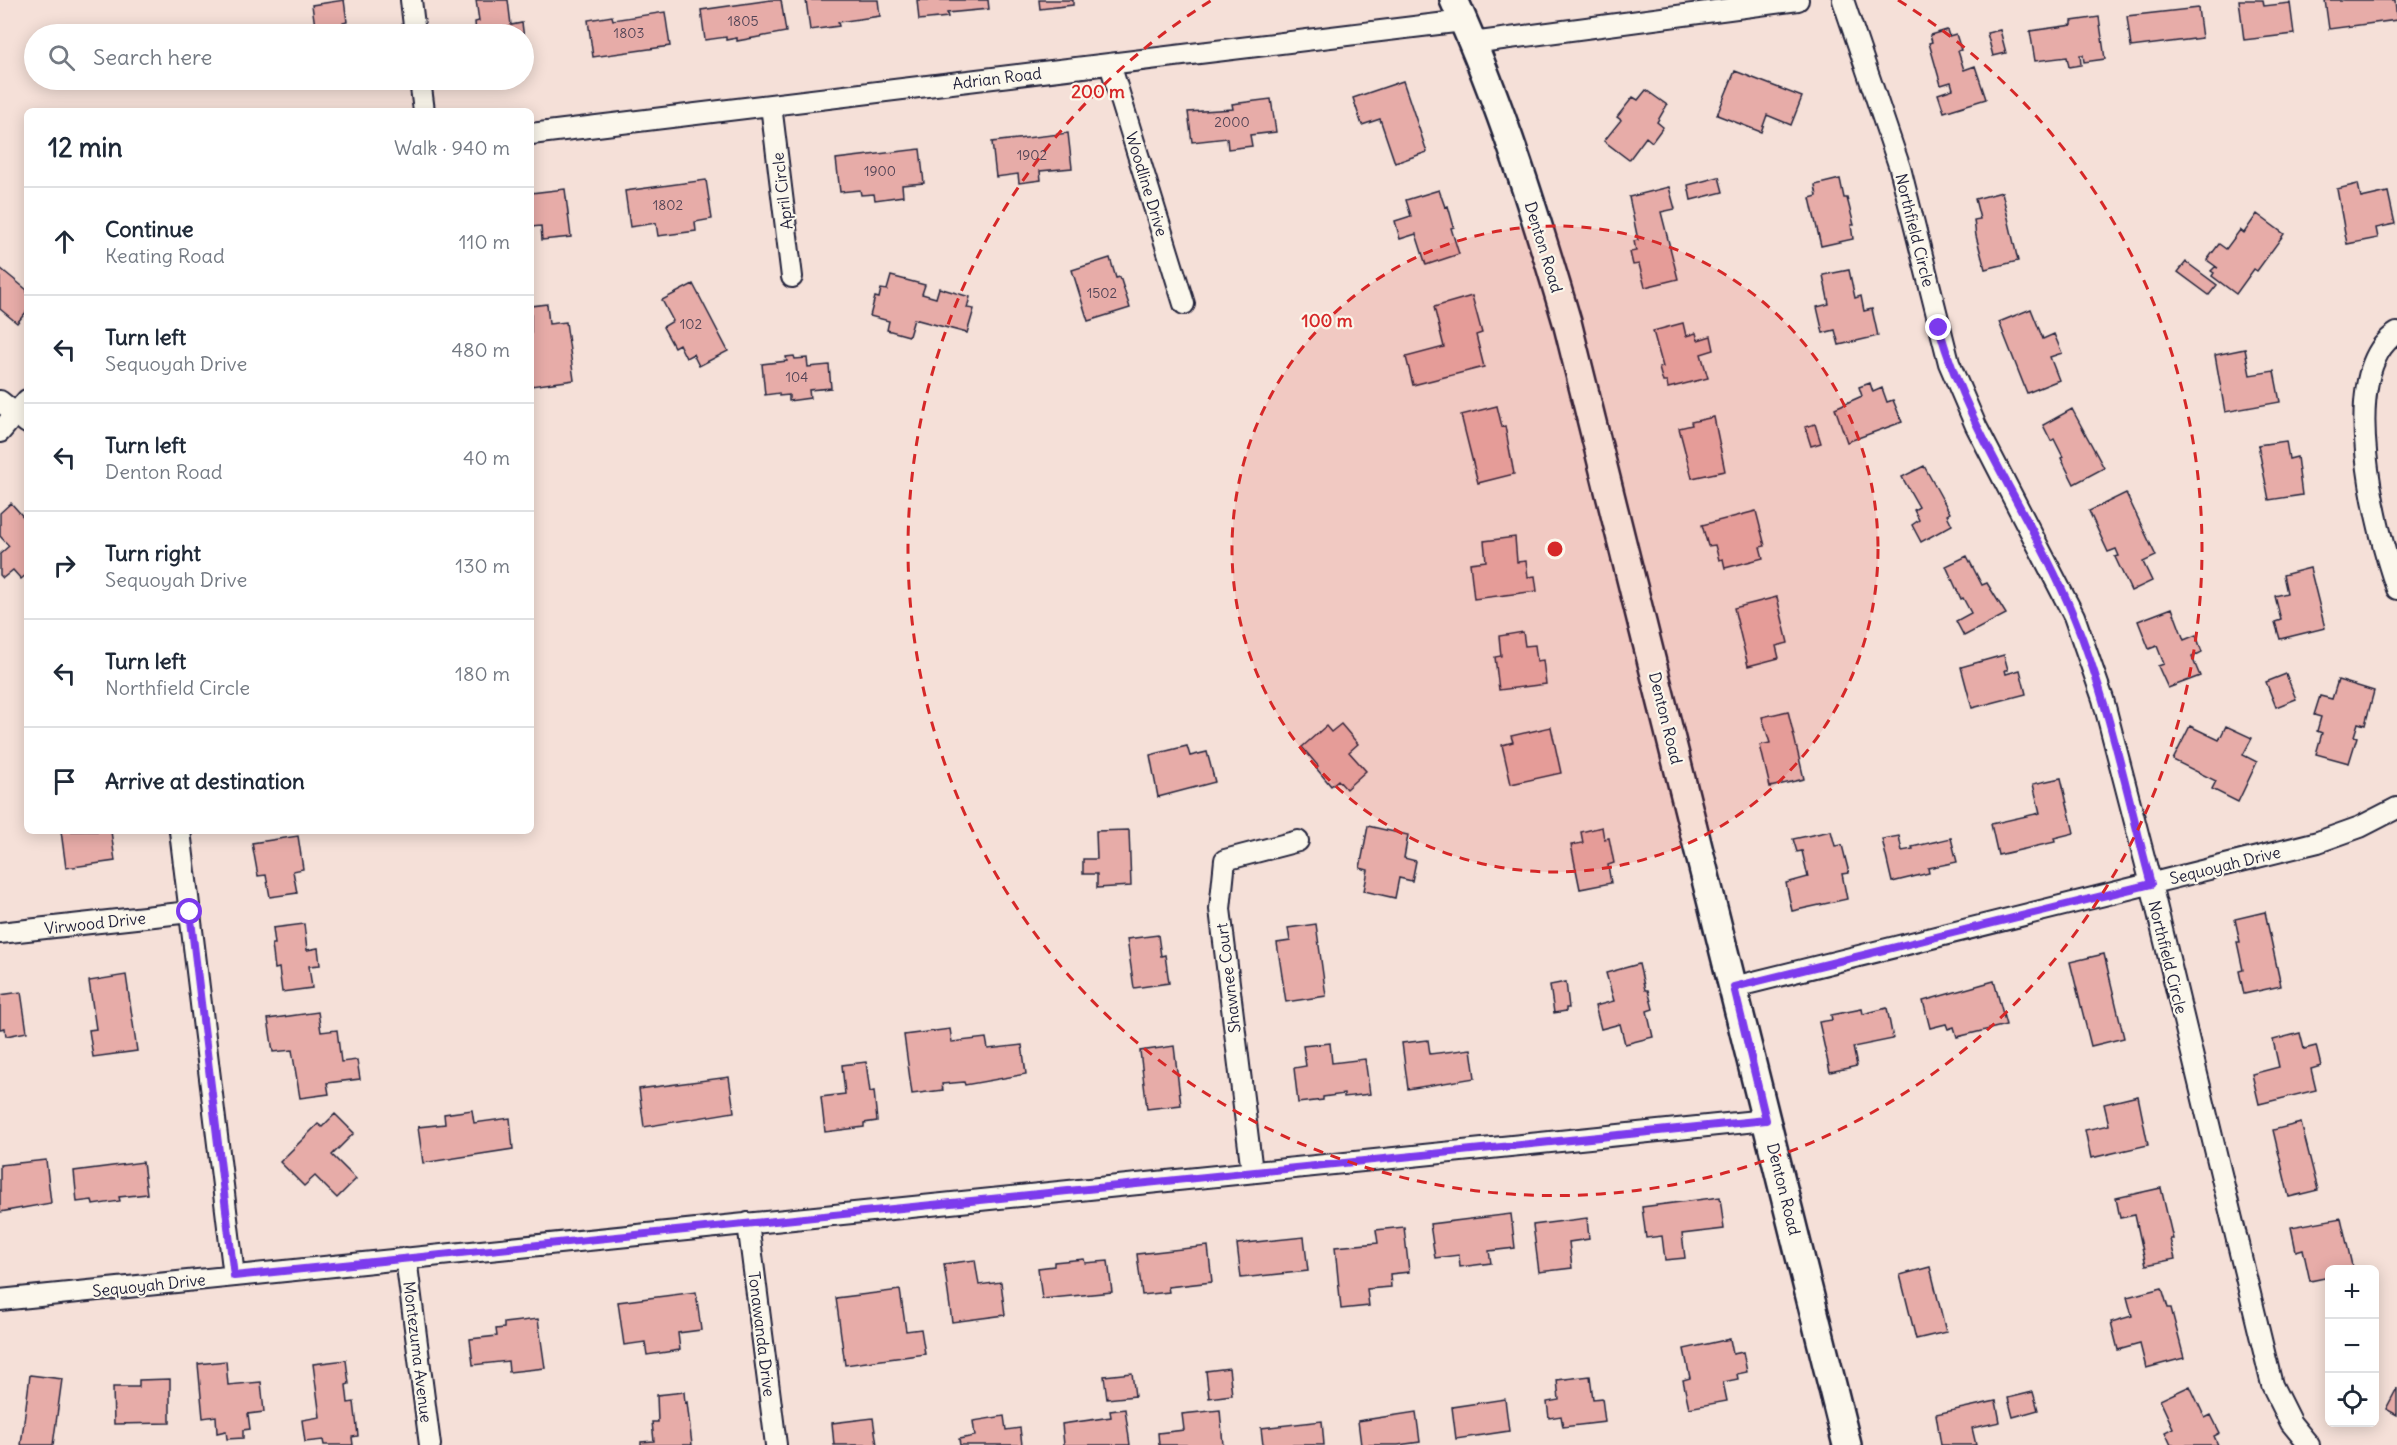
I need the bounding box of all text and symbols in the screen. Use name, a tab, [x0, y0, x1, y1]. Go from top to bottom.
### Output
house number: 1805	[728, 12, 758, 30]
search box	[24, 24, 534, 90]
house number: 1803	[614, 24, 644, 42]
icon: search	[45, 41, 78, 74]
text: Search here	[93, 43, 212, 71]
street label: Adrian Road	[951, 63, 1043, 93]
text: 200 m	[1071, 80, 1125, 103]
house number: 2000	[1214, 113, 1250, 131]
street label: Woodline Drive	[1122, 129, 1172, 239]
text: 12 min	[48, 131, 122, 164]
text: Walk · 940 m	[394, 135, 510, 160]
house number: 1902	[1017, 146, 1048, 164]
street label: April Circle	[767, 151, 797, 231]
house number: 1900	[864, 162, 896, 180]
street label: Northfield Circle	[1891, 171, 1939, 289]
house number: 1802	[653, 196, 684, 214]
street label: Denton Road	[1521, 199, 1567, 295]
text: Continue	[105, 215, 194, 243]
icon: ahead	[48, 225, 81, 258]
text: 110 m	[459, 229, 510, 254]
text: Keating Road	[105, 243, 225, 268]
house number: 1502	[1087, 284, 1118, 302]
text: 100 m	[1302, 309, 1353, 332]
route end	[1925, 314, 1951, 340]
house number: 102	[680, 315, 703, 333]
text: Turn left	[105, 323, 186, 351]
icon: left	[48, 333, 81, 366]
text: 480 m	[451, 337, 510, 362]
text: Sequoyah Drive	[105, 351, 247, 376]
house number: 104	[786, 368, 808, 386]
text: Turn left	[105, 431, 186, 459]
icon: left	[48, 441, 81, 474]
text: 40 m	[463, 445, 510, 470]
text: Denton Road	[105, 459, 223, 484]
text: Turn right	[105, 539, 201, 567]
centre of rings	[1545, 539, 1565, 559]
icon: right	[48, 549, 81, 582]
text: 130 m	[455, 553, 510, 578]
text: Sequoyah Drive	[105, 567, 247, 592]
text: Turn left	[105, 647, 186, 675]
icon: left	[48, 657, 81, 690]
text: 180 m	[455, 661, 510, 686]
street label: Denton Road	[1645, 670, 1687, 766]
text: Northfield Circle	[105, 675, 250, 700]
icon: arrive	[48, 765, 81, 798]
text: Arrive at destination	[105, 767, 305, 795]
street label: Sequoyah Drive	[2167, 842, 2283, 888]
route start	[176, 898, 202, 924]
street label: Northfield Circle	[2144, 898, 2192, 1016]
street label: Virwood Drive	[43, 908, 147, 938]
street label: Shawnee Court	[1211, 921, 1245, 1034]
street label: Denton Road	[1763, 1141, 1805, 1237]
map controls	[2325, 1265, 2379, 1427]
button: +	[2325, 1265, 2379, 1319]
street label: Sequoyah Drive	[91, 1269, 207, 1301]
street label: Tonawanda Drive	[744, 1270, 780, 1398]
street label: Montezuma Avenue	[399, 1280, 437, 1424]
button: −	[2325, 1319, 2379, 1373]
button: locate	[2325, 1373, 2379, 1427]

